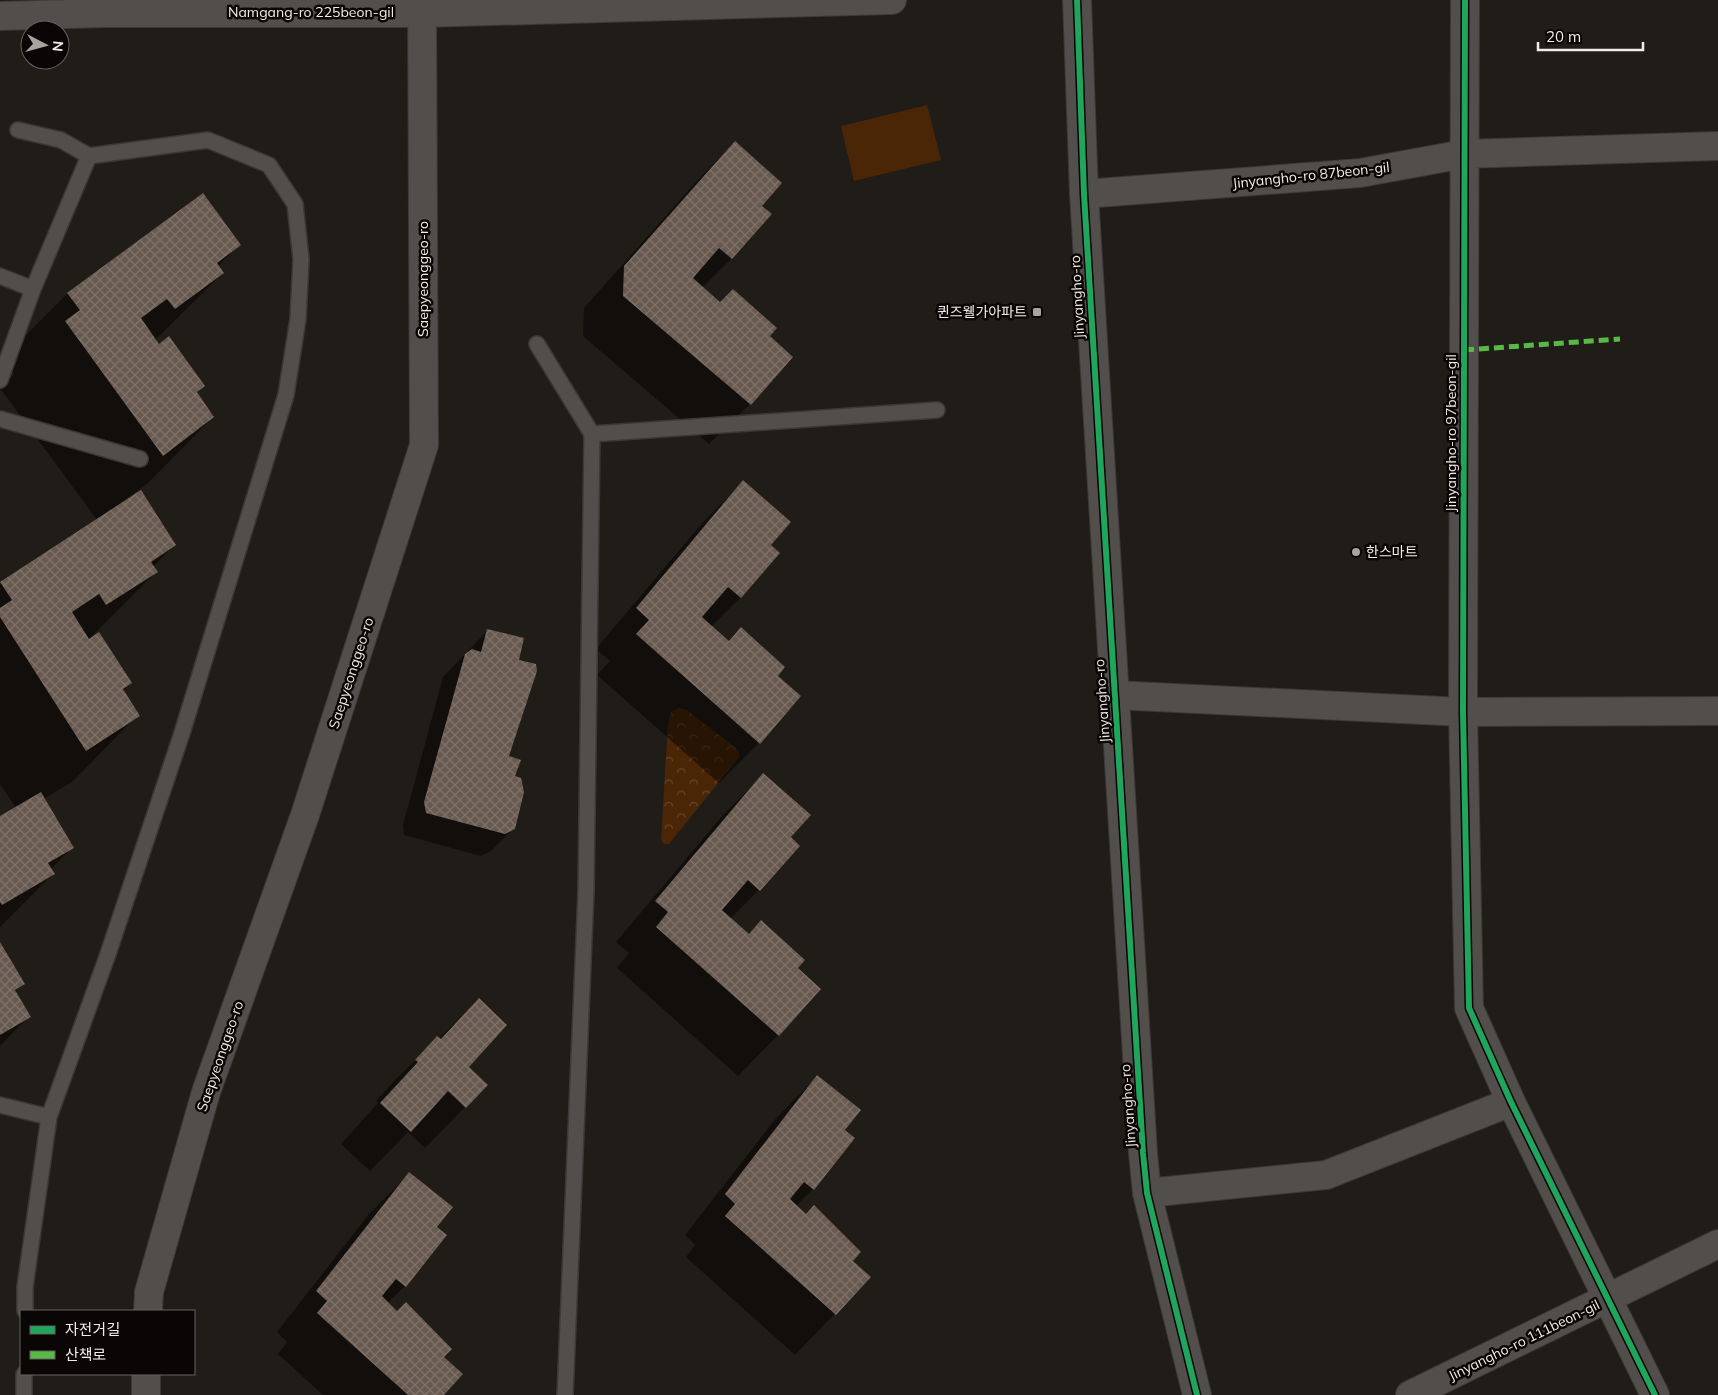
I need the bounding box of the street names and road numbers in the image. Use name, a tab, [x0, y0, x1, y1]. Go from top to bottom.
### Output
street label: Namgang-ro 225beon-gil	[228, 3, 394, 21]
street label: Jinyangho-ro 87beon-gil	[1232, 158, 1390, 192]
street label: Saepyeonggeo-ro	[414, 221, 432, 337]
street label: Jinyangho-ro	[1066, 255, 1088, 339]
street label: Jinyangho-ro 97beon-gil	[1442, 354, 1460, 512]
street label: Saepyeonggeo-ro	[325, 615, 377, 731]
street label: Jinyangho-ro	[1090, 659, 1114, 743]
street label: Saepyeonggeo-ro	[193, 998, 247, 1114]
street label: Jinyangho-ro	[1116, 1064, 1140, 1148]
street label: Jinyangho-ro 111beon-gil	[1445, 1295, 1603, 1385]

